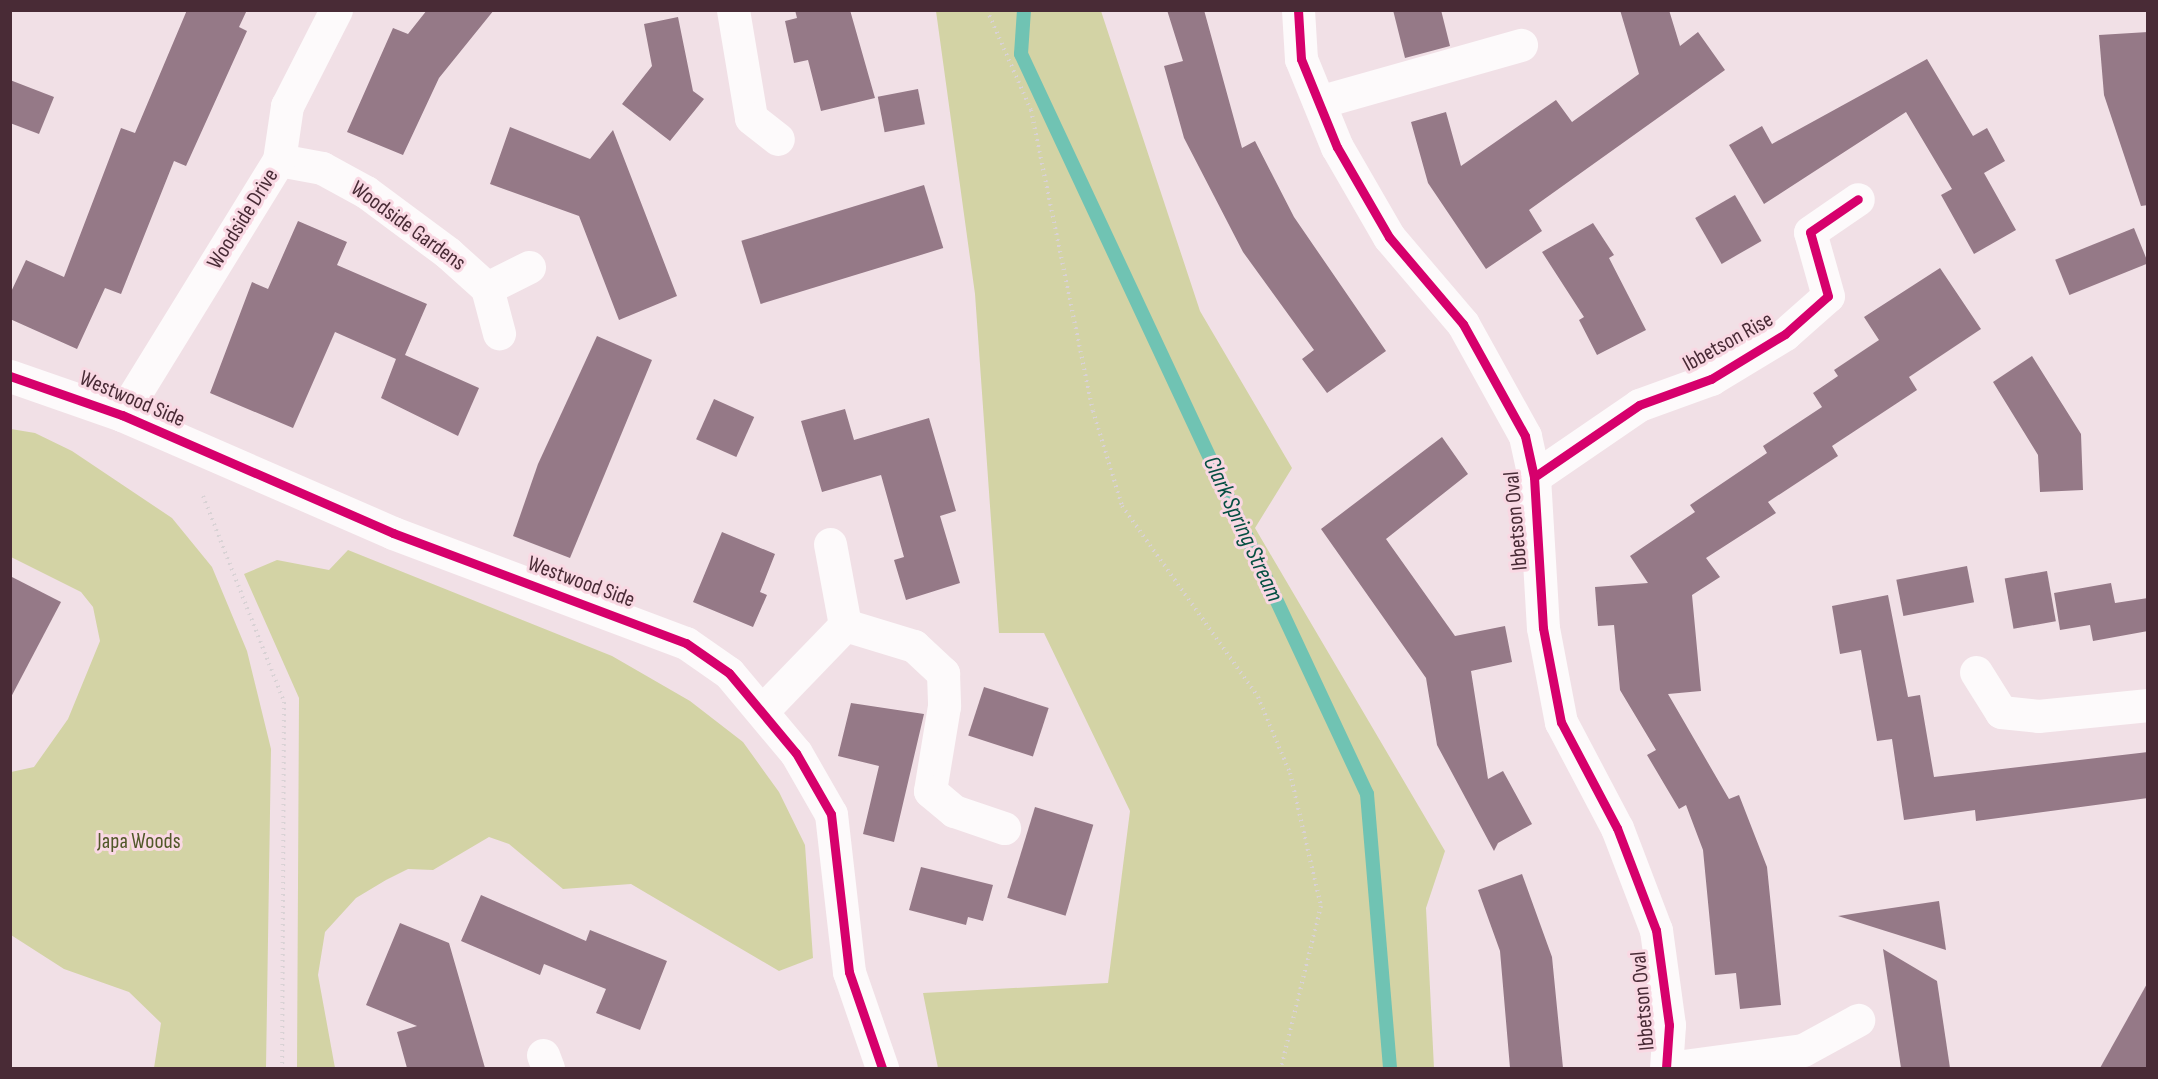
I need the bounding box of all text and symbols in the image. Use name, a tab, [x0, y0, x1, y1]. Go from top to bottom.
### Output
street label: Woodside Drive	[202, 164, 284, 274]
street label: Woodside Gardens	[345, 175, 471, 277]
street label: Ibbetson Rise	[1678, 306, 1778, 378]
street label: Westwood Side	[75, 365, 189, 433]
water label: Clark Spring Stream	[1197, 452, 1289, 606]
street label: Ibbetson Oval	[1499, 470, 1533, 572]
street label: Westwood Side	[524, 550, 638, 614]
park label: Japa Woods	[97, 829, 181, 855]
street label: Ibbetson Oval	[1626, 950, 1660, 1052]

